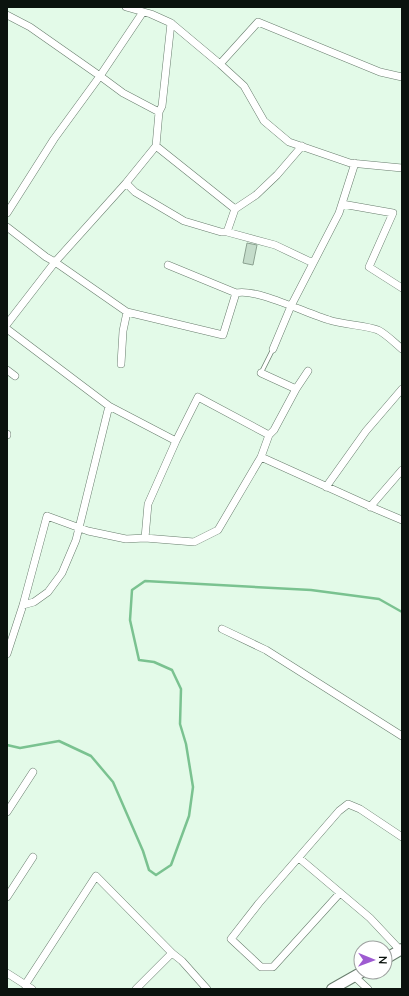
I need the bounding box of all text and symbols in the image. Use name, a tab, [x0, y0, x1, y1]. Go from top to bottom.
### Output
north arrow	[353, 940, 393, 980]
text: N	[377, 956, 390, 965]

